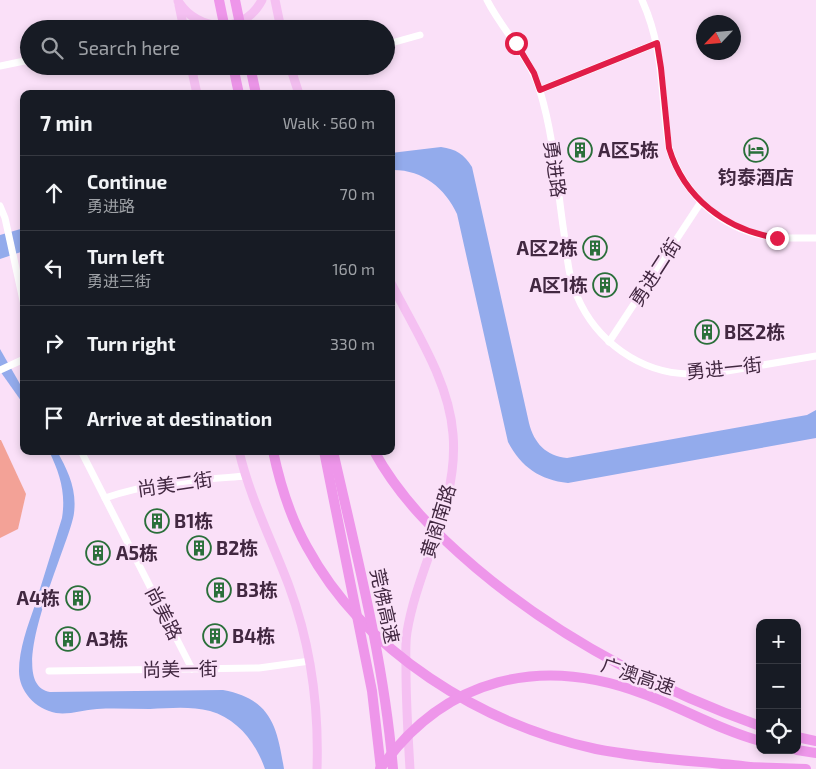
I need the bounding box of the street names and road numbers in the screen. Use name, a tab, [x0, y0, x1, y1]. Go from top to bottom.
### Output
street label: 勇进路	[540, 139, 571, 199]
street label: 勇进二街	[624, 234, 685, 310]
street label: 勇进一街	[685, 352, 763, 383]
street label: 尚美二街	[136, 467, 214, 500]
street label: 黄阁南路	[415, 481, 460, 561]
street label: 莞佛高速	[366, 566, 405, 645]
street label: 尚美路	[141, 582, 188, 643]
street label: 广澳高速	[598, 652, 678, 699]
street label: 尚美一街	[142, 656, 218, 681]

